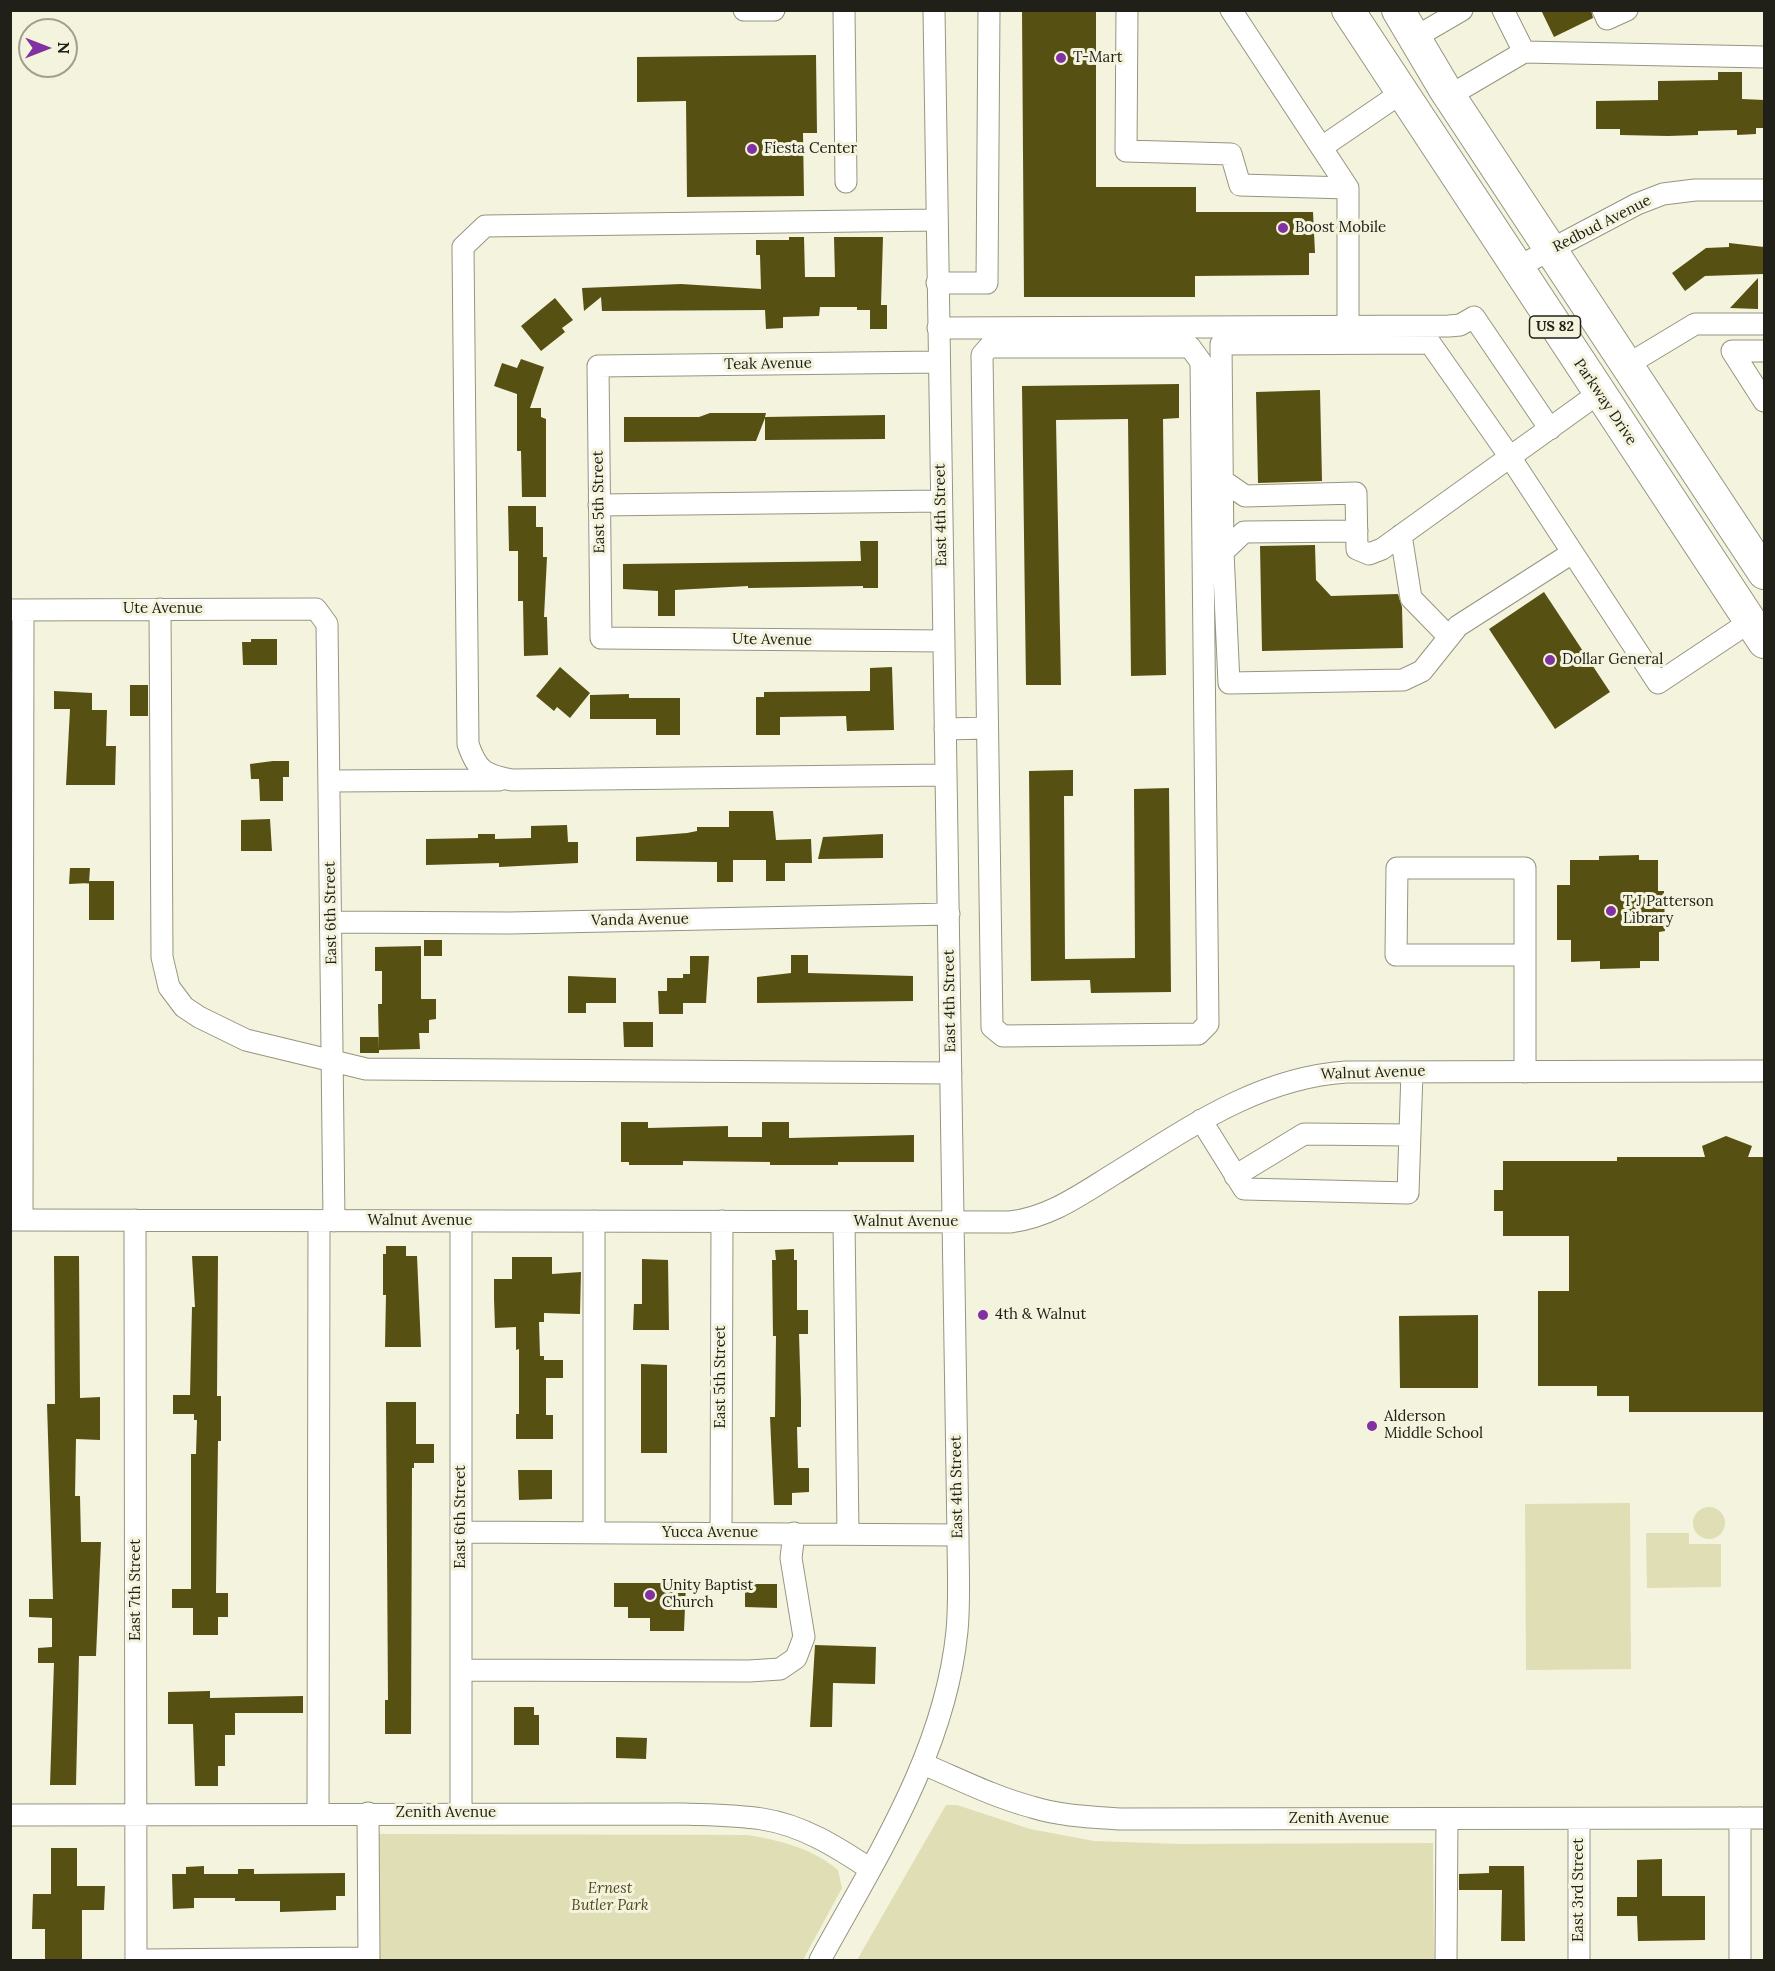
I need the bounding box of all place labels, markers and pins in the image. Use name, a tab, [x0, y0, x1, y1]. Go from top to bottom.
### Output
place label: T-Mart	[1073, 49, 1123, 67]
marker: T-Mart	[1054, 51, 1068, 65]
place label: Fiesta Center	[764, 140, 857, 158]
marker: Fiesta Center	[745, 142, 759, 156]
place label: Boost Mobile	[1295, 219, 1386, 237]
marker: Boost Mobile	[1276, 221, 1290, 235]
place label: Dollar General	[1562, 651, 1663, 669]
marker: Dollar General	[1543, 653, 1557, 667]
place label: T J Patterson Library	[1623, 893, 1714, 928]
marker: T J Patterson Library	[1604, 904, 1618, 918]
place label: 4th & Walnut	[995, 1306, 1086, 1324]
marker: 4th & Walnut	[976, 1308, 990, 1322]
place label: Alderson Middle School	[1384, 1408, 1483, 1443]
marker: Alderson Middle School	[1365, 1419, 1379, 1433]
place label: Unity Baptist Church	[662, 1577, 753, 1612]
marker: Unity Baptist Church	[643, 1588, 657, 1602]

